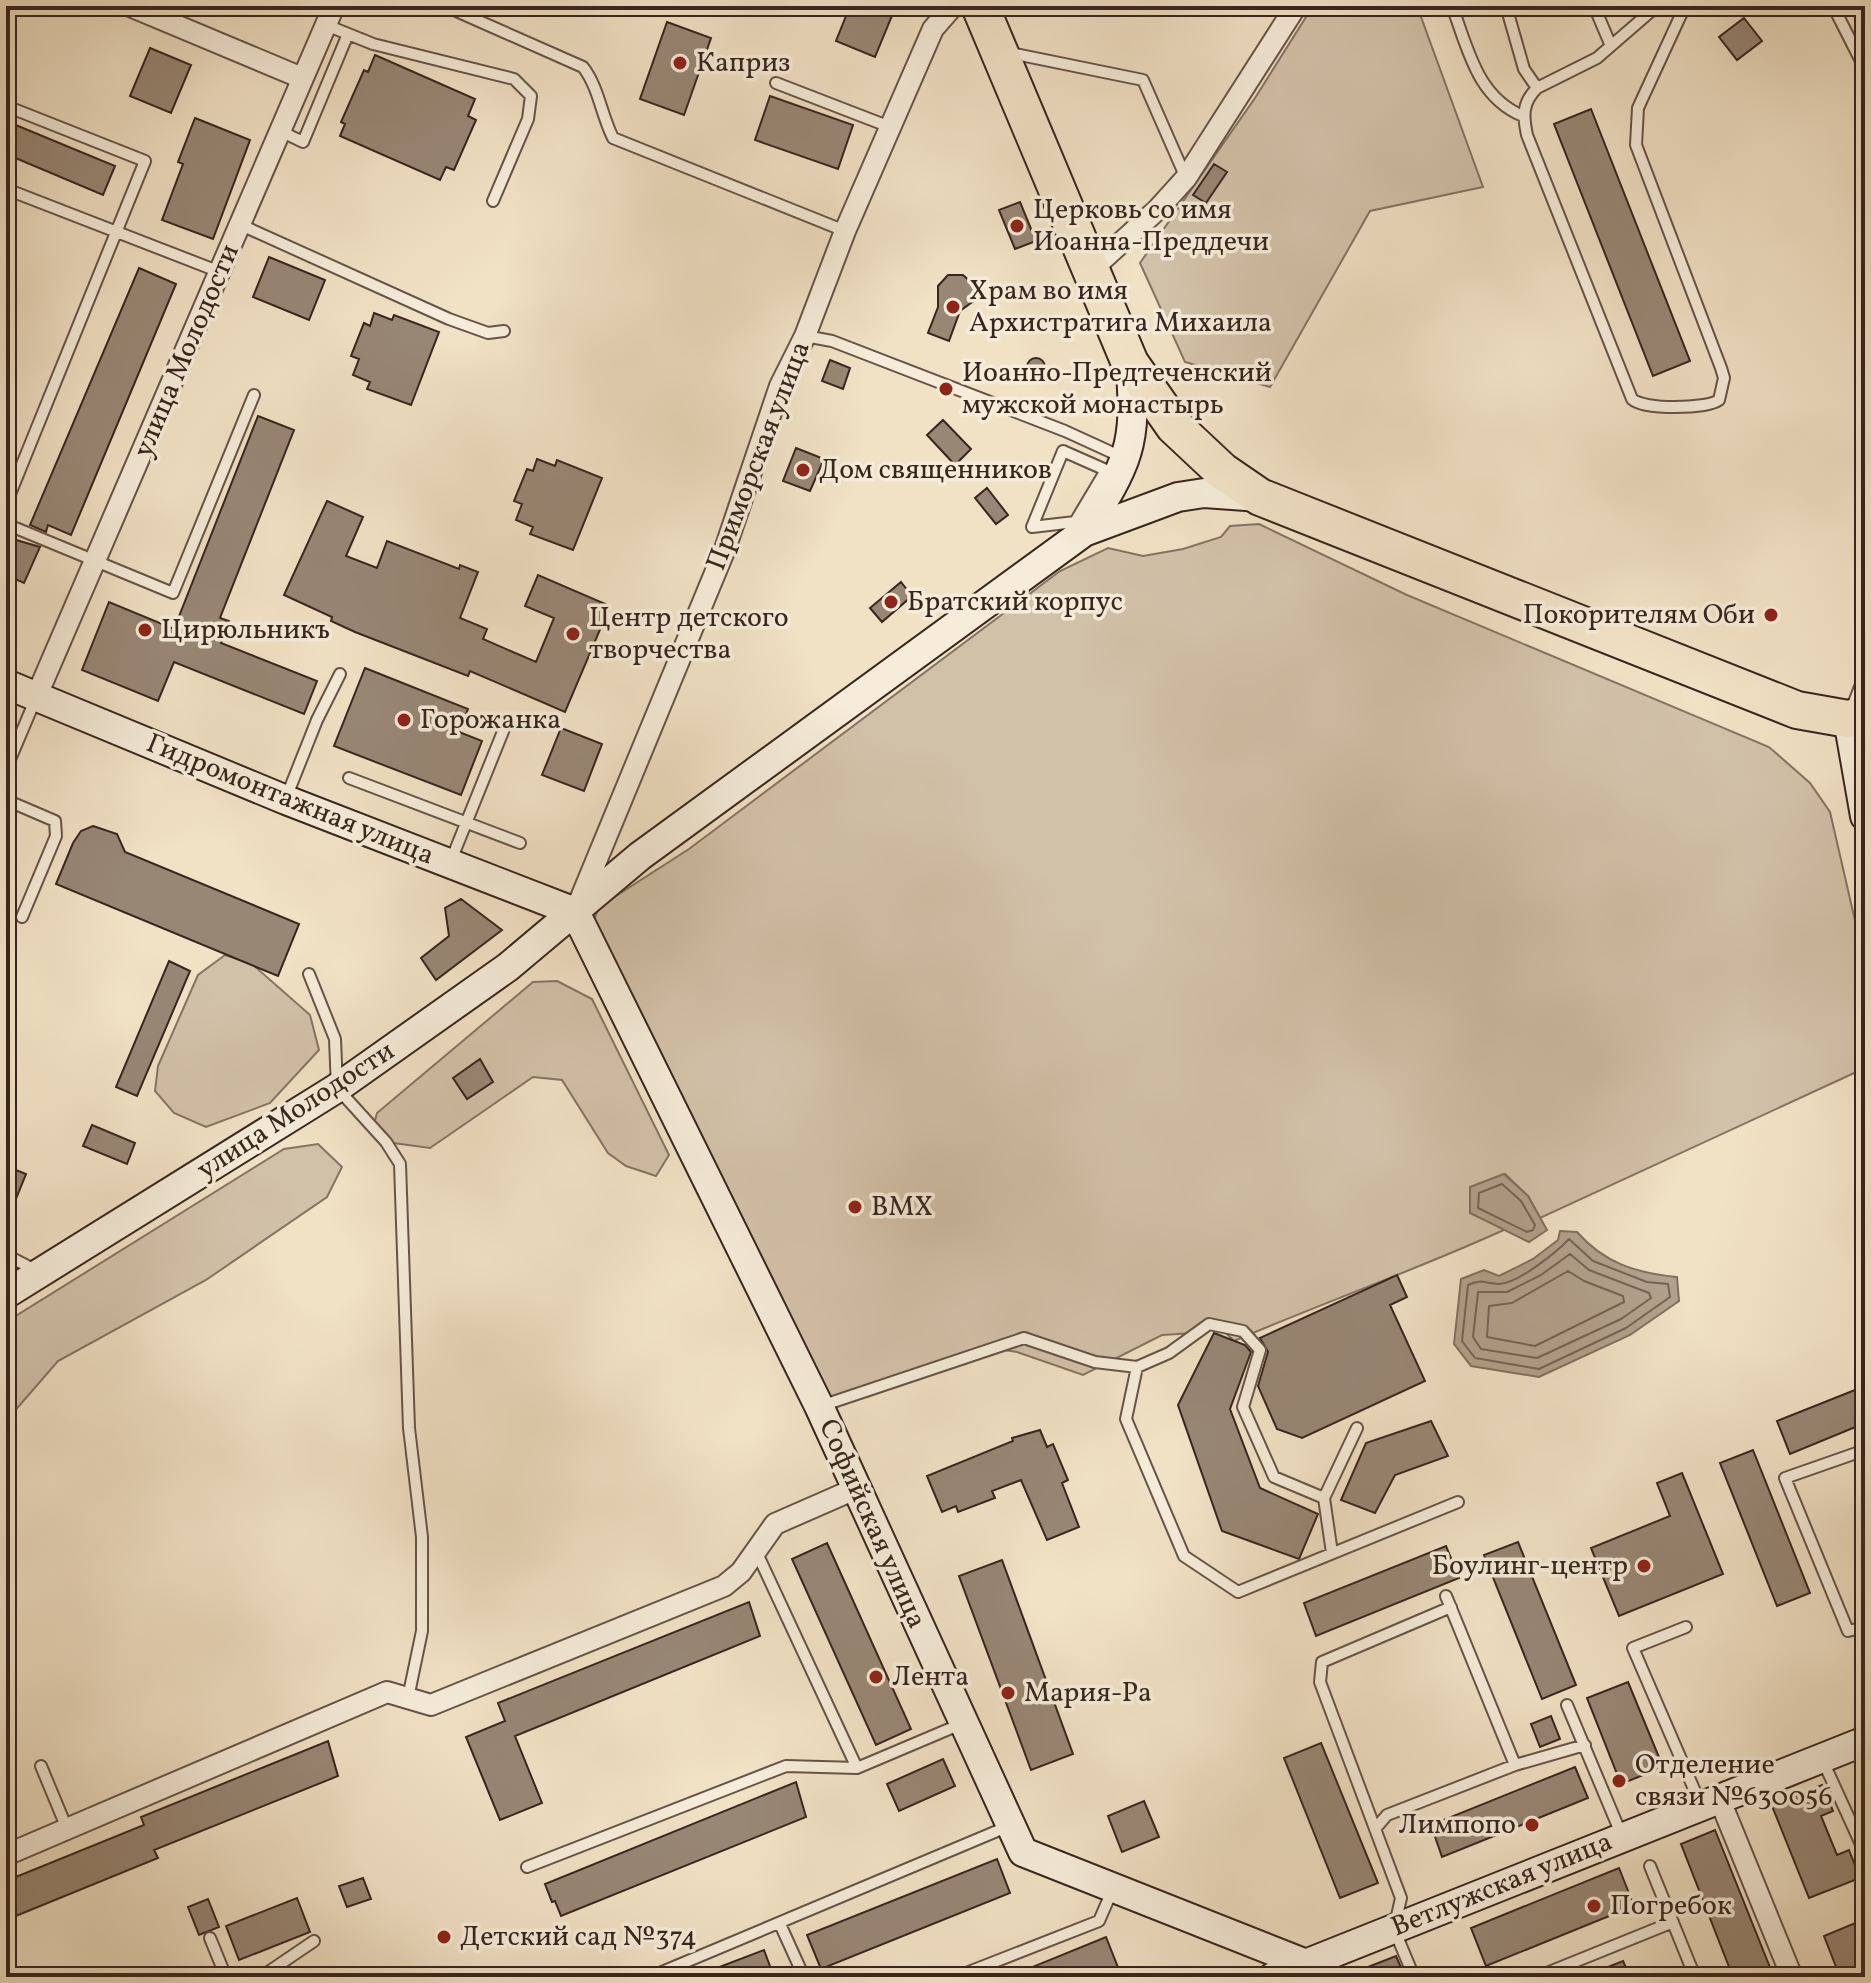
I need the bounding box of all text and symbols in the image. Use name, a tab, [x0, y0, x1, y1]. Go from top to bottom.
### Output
place label: Каприз	[696, 44, 790, 83]
marker: Каприз	[671, 54, 689, 72]
place label: Церковь со имя Иоанна-Преддечи	[1033, 191, 1269, 262]
marker: Церковь со имя Иоанна-Преддечи	[1008, 217, 1026, 235]
street label: улица Молодости	[124, 238, 250, 464]
place label: Храм во имя Архистратига Михаила	[969, 272, 1272, 343]
marker: Храм во имя Архистратига Михаила	[944, 298, 962, 316]
street label: Приморская улица	[697, 336, 821, 576]
place label: Иоанно-Предтеченский мужской монастырь	[962, 354, 1272, 425]
marker: Иоанно-Предтеченский мужской монастырь	[937, 380, 955, 398]
place label: Дом священников	[819, 451, 1052, 490]
marker: Дом священников	[794, 461, 812, 479]
place label: Братский корпус	[907, 583, 1123, 622]
marker: Братский корпус	[882, 593, 900, 611]
place label: Покорителям Оби	[1523, 596, 1755, 635]
place label: Центр детского творчества	[589, 599, 789, 670]
marker: Покорителям Оби	[1762, 606, 1780, 624]
place label: Цирюльникъ	[161, 611, 330, 650]
marker: Цирюльникъ	[136, 621, 154, 639]
marker: Центр детского творчества	[564, 625, 582, 643]
place label: Горожанка	[420, 701, 561, 740]
marker: Горожанка	[395, 711, 413, 729]
street label: Гидромонтажная улица	[140, 724, 440, 876]
street label: улица Молодости	[190, 1032, 402, 1190]
place label: BMX	[871, 1188, 933, 1227]
marker: BMX	[846, 1198, 864, 1216]
street label: Софийская улица	[808, 1413, 936, 1635]
place label: Боулинг-центр	[1432, 1547, 1628, 1586]
marker: Боулинг-центр	[1635, 1557, 1653, 1575]
place label: Лента	[892, 1658, 969, 1697]
marker: Лента	[867, 1668, 885, 1686]
place label: Мария-Ра	[1024, 1674, 1152, 1713]
marker: Мария-Ра	[999, 1684, 1017, 1702]
place label: Отделение связи №630056	[1635, 1746, 1833, 1817]
marker: Отделение связи №630056	[1610, 1772, 1628, 1790]
place label: Лимпопо	[1398, 1806, 1516, 1845]
marker: Лимпопо	[1523, 1816, 1541, 1834]
street label: Ветлужская улица	[1386, 1823, 1618, 1947]
place label: Погребок	[1610, 1887, 1732, 1926]
marker: Погребок	[1585, 1897, 1603, 1915]
place label: Детский сад №374	[460, 1918, 697, 1957]
marker: Детский сад №374	[435, 1928, 453, 1946]

